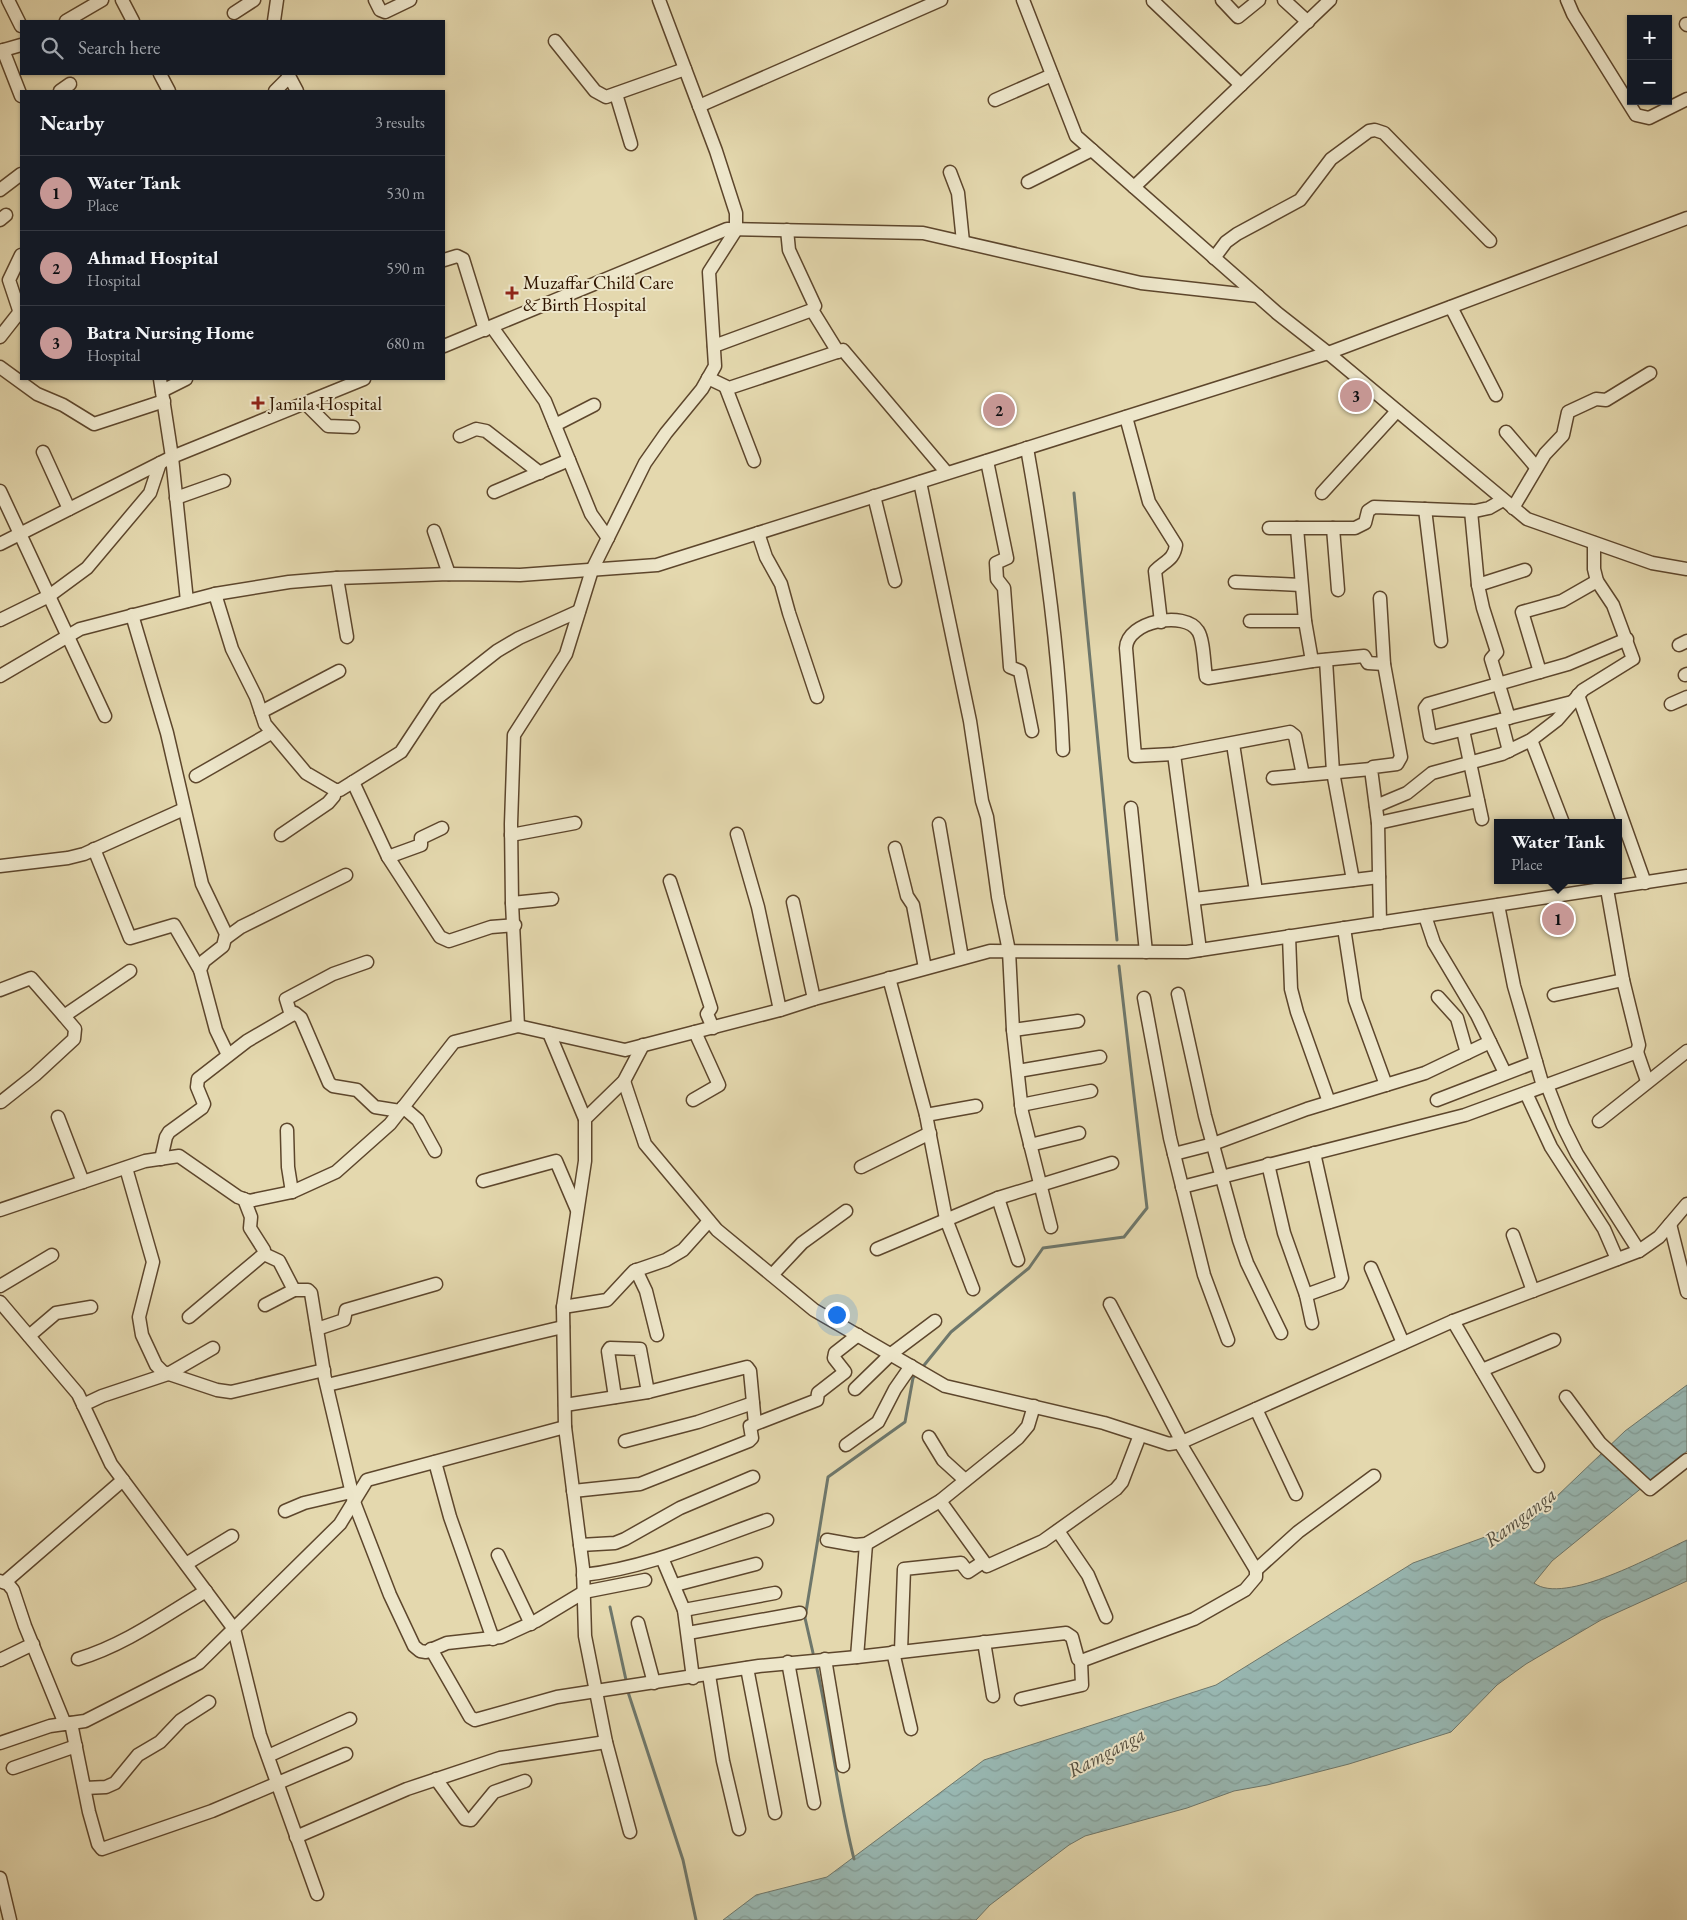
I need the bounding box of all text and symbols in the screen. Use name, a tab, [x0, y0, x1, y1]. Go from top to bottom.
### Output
map controls	[1627, 15, 1672, 105]
button: +	[1627, 15, 1672, 60]
search box	[20, 20, 445, 75]
icon: search	[38, 34, 66, 62]
text: Search here	[78, 35, 160, 60]
button: −	[1627, 60, 1672, 105]
text: Nearby	[40, 109, 104, 136]
text: 3 results	[375, 112, 425, 133]
text: Water Tank	[87, 170, 181, 195]
text: 1	[52, 183, 60, 204]
text: 530 m	[386, 183, 425, 204]
text: Place	[87, 195, 119, 216]
text: Ahmad Hospital	[87, 245, 219, 270]
text: 2	[52, 258, 60, 279]
text: 590 m	[386, 258, 425, 279]
text: Hospital	[87, 270, 141, 291]
place label: Muzaffar Child Care & Birth Hospital	[523, 270, 674, 317]
marker: Muzaffar Child Care & Birth Hospital	[505, 286, 519, 300]
text: Batra Nursing Home	[87, 320, 254, 345]
text: 3	[52, 333, 60, 354]
text: 680 m	[386, 333, 425, 354]
text: Hospital	[87, 345, 141, 366]
pin: 3	[1340, 377, 1372, 415]
place label: Jamila Hospital	[267, 391, 382, 416]
pin: 2	[983, 391, 1015, 429]
marker: Jamila Hospital	[251, 396, 265, 410]
popup	[1494, 819, 1622, 884]
text: Water Tank	[1511, 829, 1605, 854]
text: Place	[1511, 854, 1543, 875]
pin: 1	[1542, 900, 1574, 938]
your location	[824, 1302, 850, 1328]
water label: Ramganga	[1478, 1481, 1562, 1553]
water label: Ramganga	[1063, 1721, 1149, 1783]

